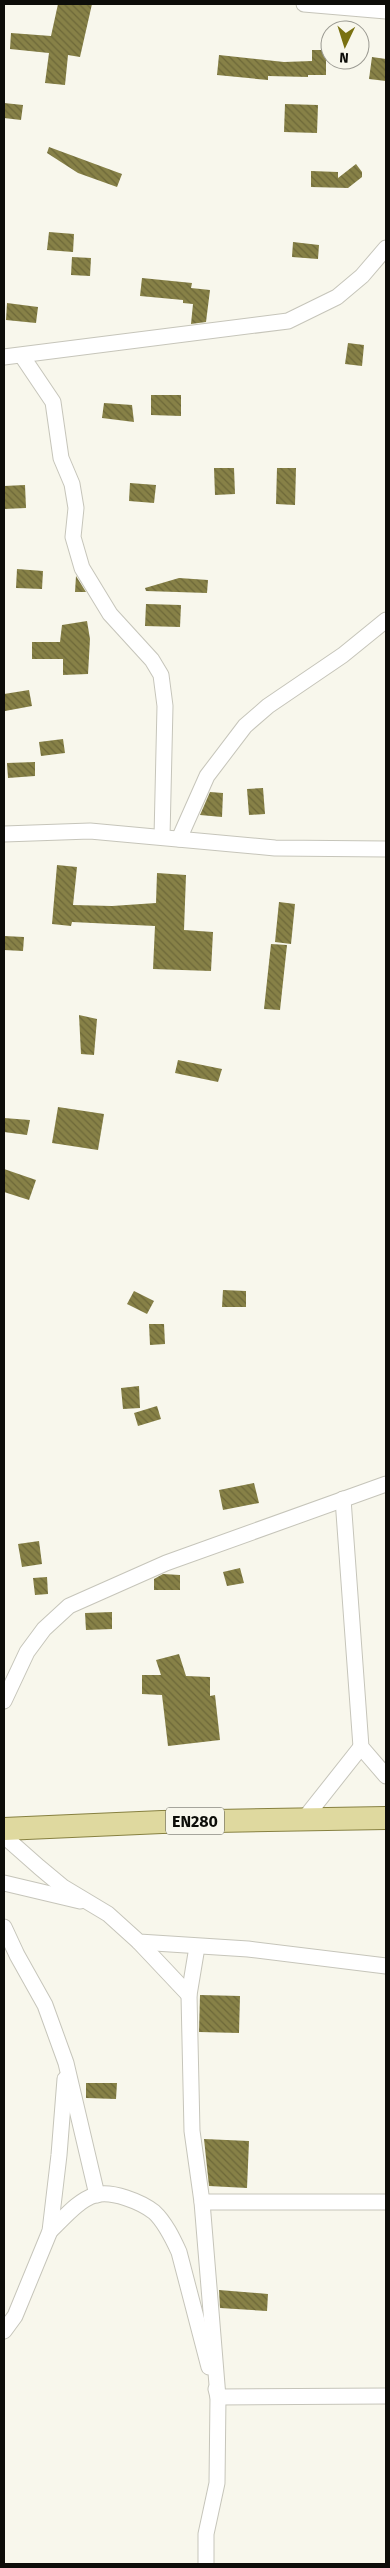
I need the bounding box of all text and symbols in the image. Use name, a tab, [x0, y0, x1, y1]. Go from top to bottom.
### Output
north arrow	[320, 20, 370, 70]
text: N	[339, 49, 349, 66]
road number: EN280	[166, 1808, 224, 1834]

